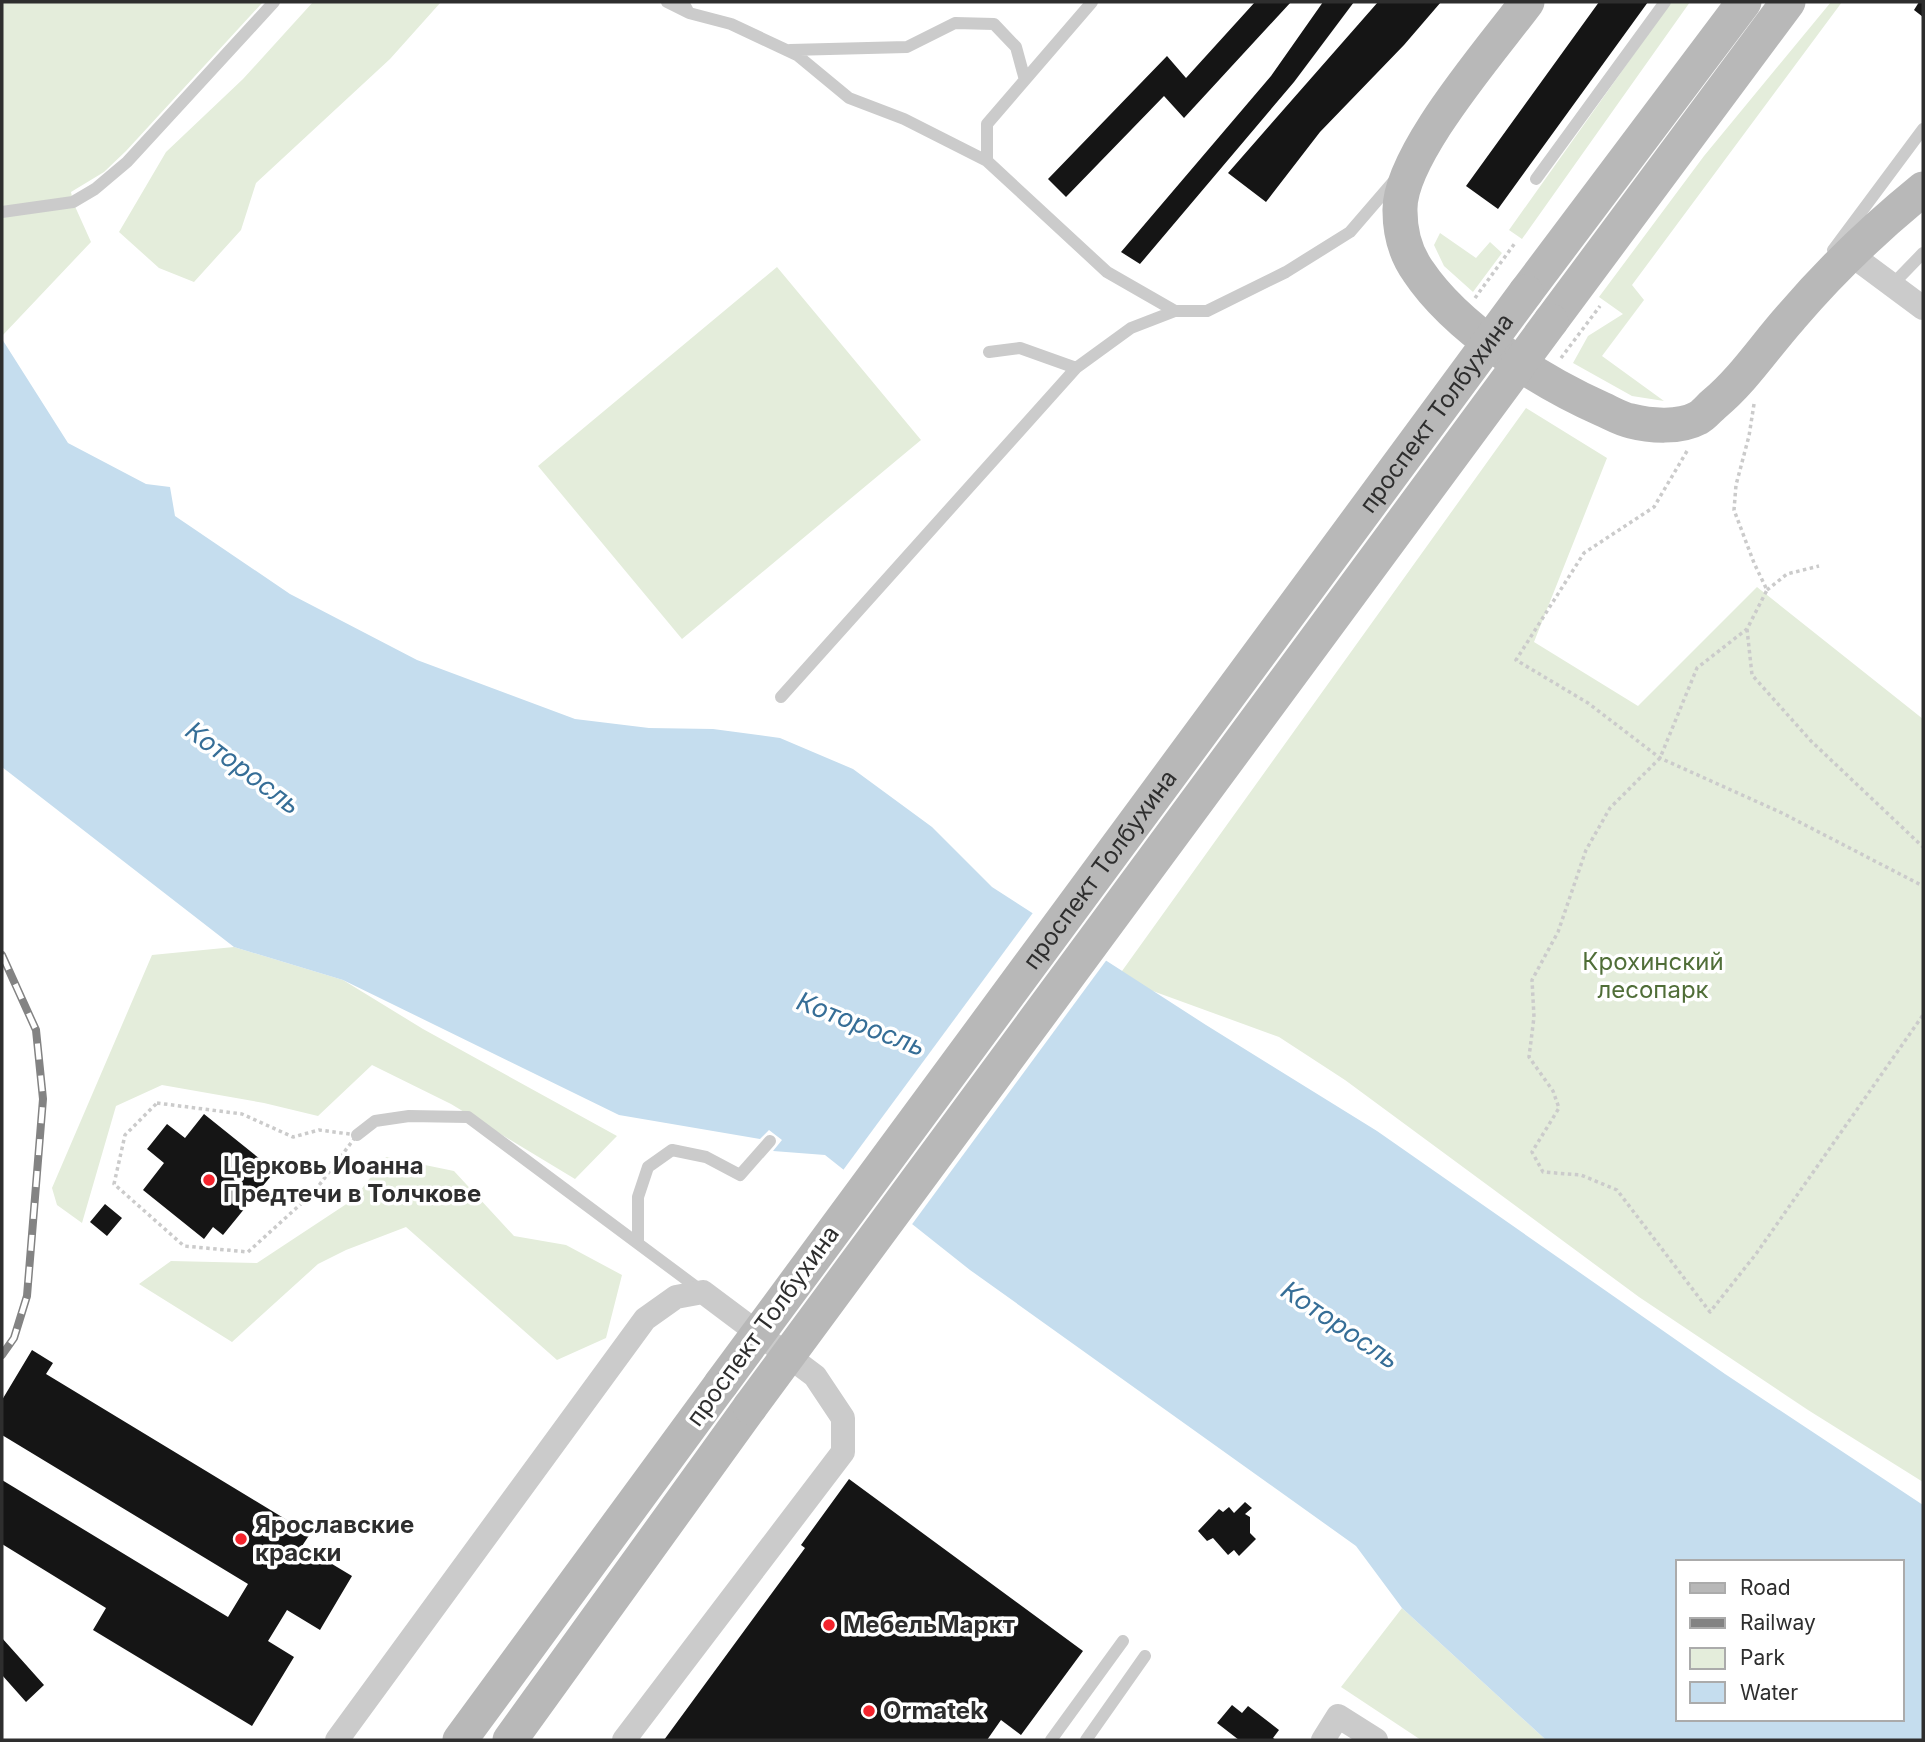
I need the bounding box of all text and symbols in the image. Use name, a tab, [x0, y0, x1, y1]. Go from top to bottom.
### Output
street label: проспект Толбухина	[1353, 308, 1519, 518]
water label: Которосль	[180, 715, 307, 821]
street label: проспект Толбухина	[1017, 764, 1183, 975]
park label: Крохинский лесопарк	[1582, 947, 1724, 1004]
water label: Которосль	[792, 985, 930, 1062]
place label: Церковь Иоанна Предтечи в Толчкове	[223, 1151, 481, 1208]
marker: Церковь Иоанна Предтечи в Толчкове	[201, 1172, 217, 1188]
street label: проспект Толбухина	[680, 1220, 845, 1431]
water label: Которосль	[1276, 1274, 1405, 1375]
place label: Ярославские краски	[255, 1510, 414, 1567]
marker: Ярославские краски	[233, 1531, 249, 1547]
legend	[1676, 1560, 1904, 1721]
text: Road	[1740, 1575, 1791, 1600]
place label: МебельМаркт	[843, 1610, 1015, 1639]
text: Railway	[1740, 1610, 1816, 1635]
marker: МебельМаркт	[821, 1617, 837, 1633]
text: Park	[1740, 1645, 1785, 1670]
text: Water	[1740, 1680, 1798, 1705]
place label: Ormatek	[883, 1696, 984, 1725]
marker: Ormatek	[861, 1703, 877, 1719]

